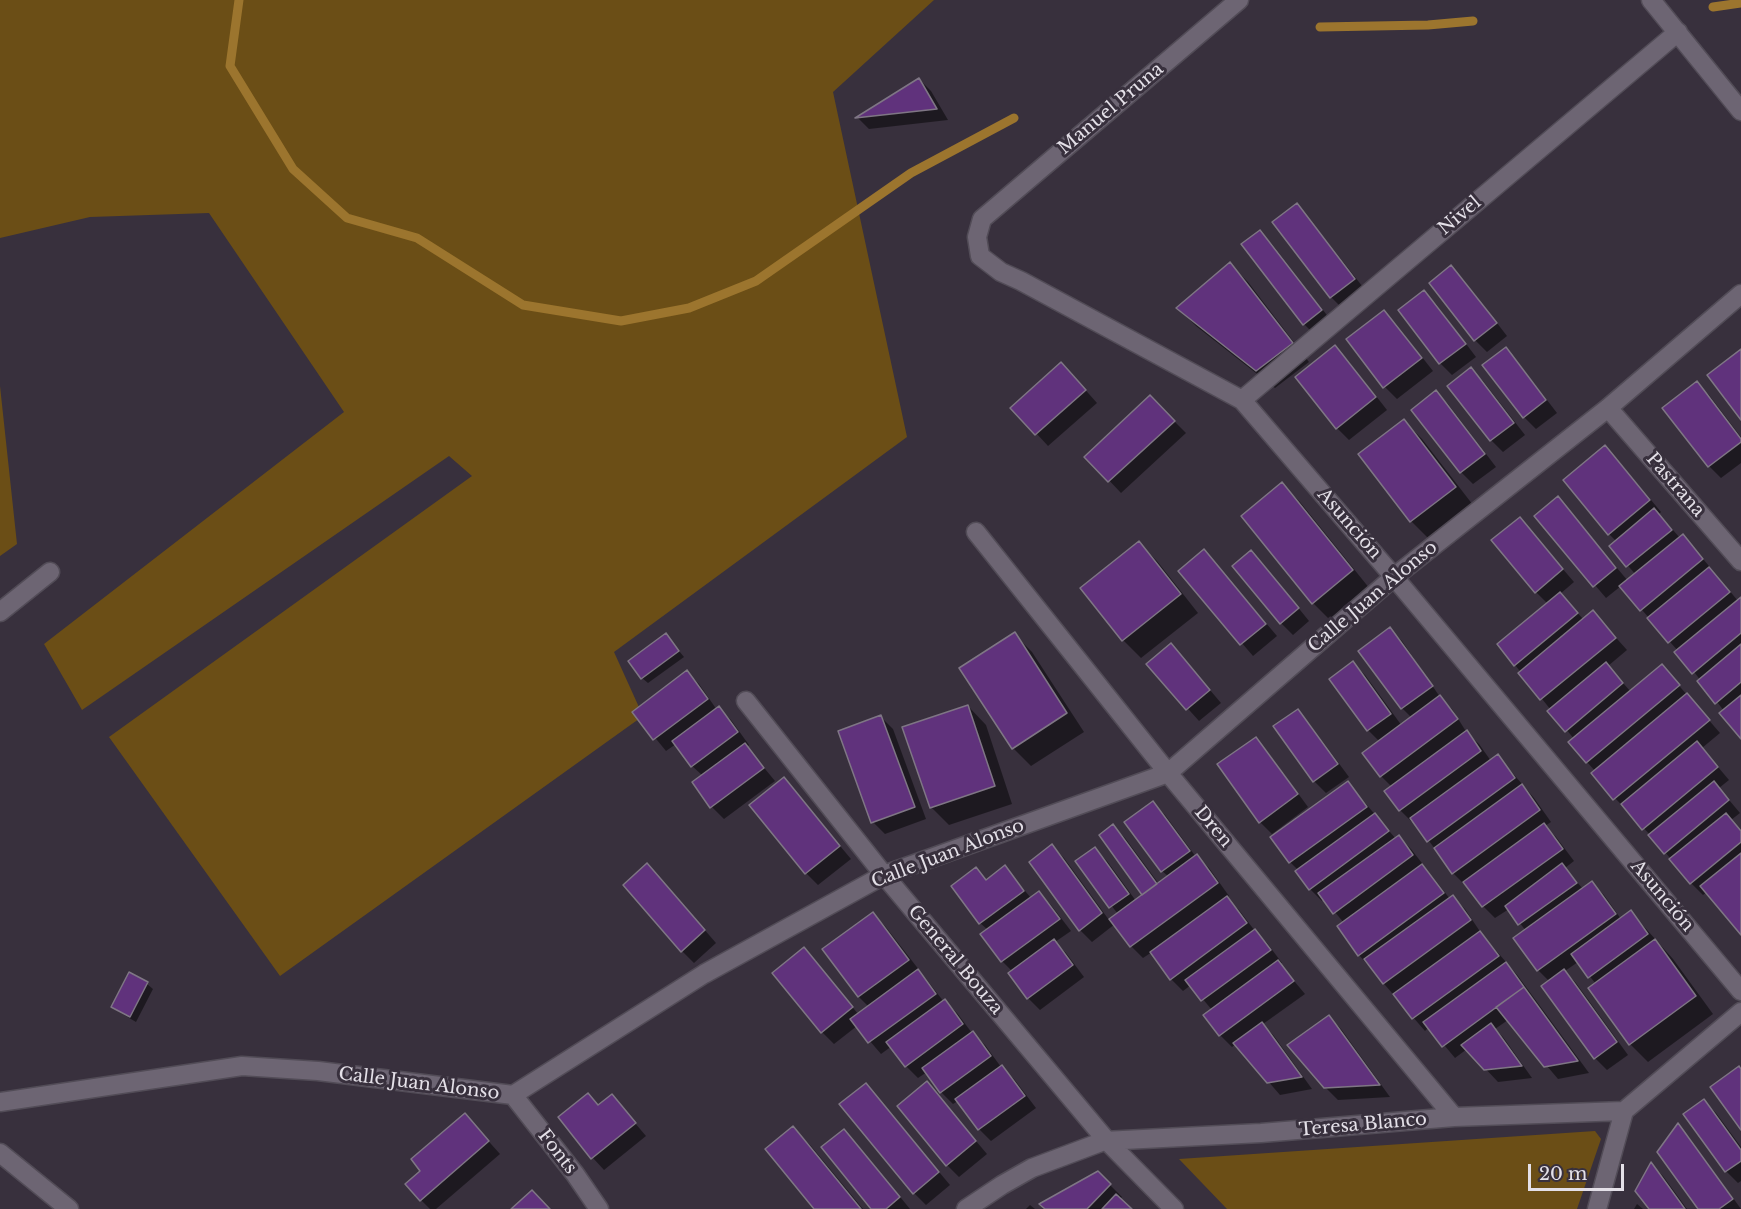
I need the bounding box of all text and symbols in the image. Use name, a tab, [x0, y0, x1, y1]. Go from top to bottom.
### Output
street label: Manuel Pruna	[1054, 59, 1168, 159]
street label: Nivel	[1434, 192, 1486, 240]
street label: Pastrana	[1641, 448, 1709, 522]
street label: Asunción	[1312, 484, 1386, 564]
street label: Calle Juan Alonso	[1304, 537, 1442, 657]
street label: Dren	[1190, 802, 1236, 852]
street label: Calle Juan Alonso	[869, 815, 1027, 893]
street label: Asunción	[1626, 856, 1698, 936]
street label: General Bouza	[903, 901, 1007, 1019]
street label: Calle Juan Alonso	[337, 1063, 501, 1105]
street label: Teresa Blanco	[1298, 1109, 1428, 1141]
street label: Fonts	[533, 1125, 581, 1179]
scale bar	[1531, 1152, 1627, 1190]
text: 20 m	[1539, 1163, 1587, 1185]

